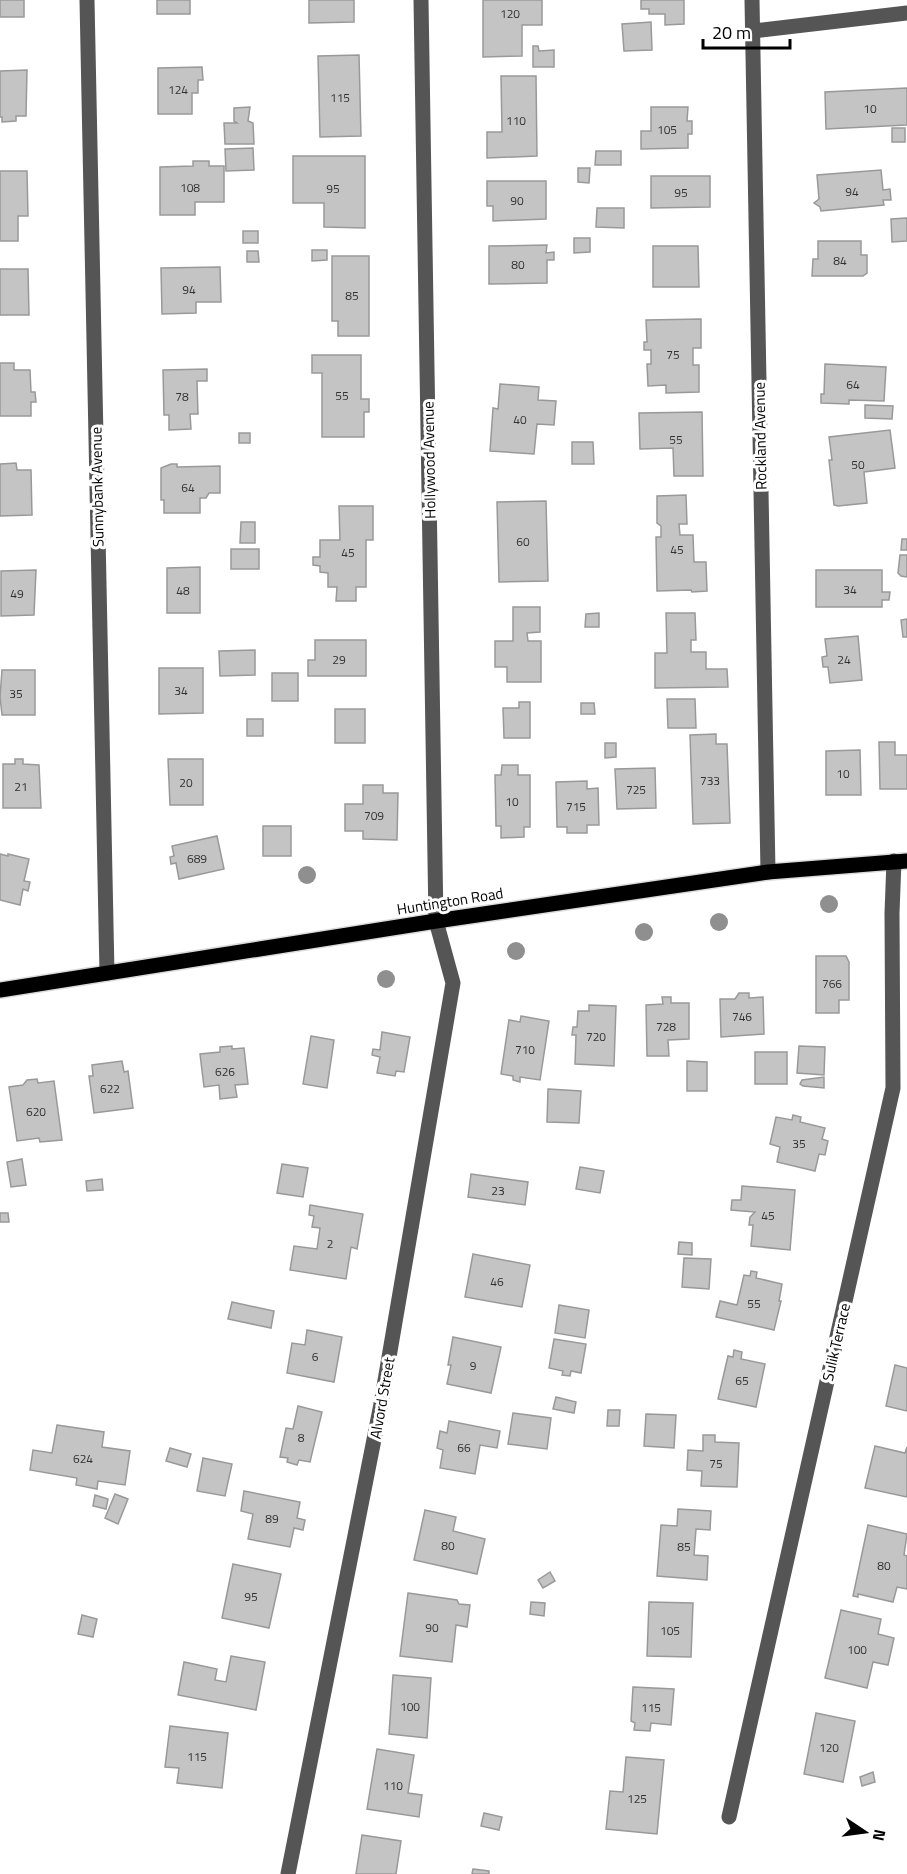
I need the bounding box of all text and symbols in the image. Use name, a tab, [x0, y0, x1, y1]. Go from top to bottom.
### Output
house number: 120	[500, 4, 520, 23]
scale bar	[703, 12, 790, 50]
text: 20 m	[712, 19, 751, 46]
house number: 124	[168, 80, 188, 99]
house number: 115	[330, 88, 350, 107]
house number: 10	[863, 99, 877, 118]
house number: 110	[506, 111, 526, 130]
house number: 105	[657, 120, 677, 139]
house number: 108	[180, 178, 200, 197]
house number: 95	[326, 179, 340, 198]
house number: 94	[845, 182, 859, 201]
house number: 95	[674, 183, 688, 202]
house number: 90	[510, 191, 524, 210]
house number: 84	[833, 251, 847, 270]
house number: 80	[511, 255, 525, 274]
house number: 94	[182, 280, 196, 299]
house number: 85	[345, 286, 359, 305]
house number: 75	[666, 345, 680, 364]
house number: 64	[846, 375, 860, 394]
street label: Rockland Avenue	[748, 382, 772, 490]
house number: 55	[335, 386, 349, 405]
house number: 78	[175, 387, 189, 406]
street label: Hollywood Avenue	[416, 401, 442, 519]
house number: 40	[513, 410, 527, 429]
street label: Sunnybank Avenue	[84, 427, 110, 547]
house number: 55	[669, 430, 683, 449]
house number: 50	[851, 455, 865, 474]
house number: 64	[181, 478, 195, 497]
house number: 60	[516, 532, 530, 551]
house number: 45	[670, 540, 684, 559]
house number: 45	[341, 543, 355, 562]
house number: 34	[843, 580, 857, 599]
house number: 48	[176, 581, 190, 600]
house number: 49	[10, 584, 24, 603]
house number: 29	[332, 650, 346, 669]
house number: 24	[837, 650, 851, 669]
house number: 34	[174, 681, 188, 700]
house number: 35	[9, 684, 23, 703]
house number: 10	[836, 764, 850, 783]
house number: 733	[700, 771, 720, 790]
house number: 20	[179, 773, 193, 792]
house number: 21	[14, 777, 28, 796]
house number: 725	[626, 780, 646, 799]
house number: 10	[505, 792, 519, 811]
house number: 715	[566, 797, 586, 816]
house number: 709	[364, 806, 384, 825]
house number: 689	[187, 849, 207, 868]
street label: Huntington Road	[395, 881, 505, 921]
house number: 766	[822, 974, 842, 993]
house number: 746	[732, 1007, 752, 1026]
house number: 728	[656, 1017, 676, 1036]
house number: 720	[586, 1027, 606, 1046]
house number: 710	[515, 1040, 535, 1059]
house number: 626	[215, 1062, 235, 1081]
house number: 622	[100, 1079, 120, 1098]
house number: 620	[26, 1102, 46, 1121]
house number: 35	[792, 1134, 806, 1153]
house number: 23	[491, 1181, 505, 1200]
house number: 45	[761, 1206, 775, 1225]
house number: 2	[327, 1234, 333, 1253]
house number: 46	[490, 1272, 504, 1291]
house number: 55	[747, 1294, 761, 1313]
street label: Sulik Terrace	[816, 1301, 856, 1383]
house number: 6	[312, 1347, 319, 1366]
street label: Alvord Street	[364, 1355, 401, 1441]
house number: 9	[470, 1356, 477, 1375]
house number: 65	[735, 1371, 749, 1390]
house number: 8	[298, 1428, 305, 1447]
house number: 66	[457, 1438, 471, 1457]
house number: 624	[73, 1449, 93, 1468]
house number: 75	[709, 1454, 723, 1473]
house number: 89	[265, 1509, 279, 1528]
house number: 80	[441, 1536, 455, 1555]
house number: 85	[677, 1537, 691, 1556]
house number: 80	[877, 1556, 891, 1575]
house number: 95	[244, 1587, 258, 1606]
house number: 90	[425, 1618, 439, 1637]
house number: 105	[660, 1621, 680, 1640]
house number: 100	[847, 1640, 867, 1659]
house number: 100	[400, 1697, 420, 1716]
house number: 115	[641, 1698, 661, 1717]
house number: 120	[819, 1738, 839, 1757]
house number: 115	[187, 1747, 207, 1766]
house number: 110	[383, 1776, 403, 1795]
house number: 125	[627, 1789, 647, 1808]
north arrow	[835, 1802, 895, 1862]
text: N	[867, 1827, 893, 1843]

